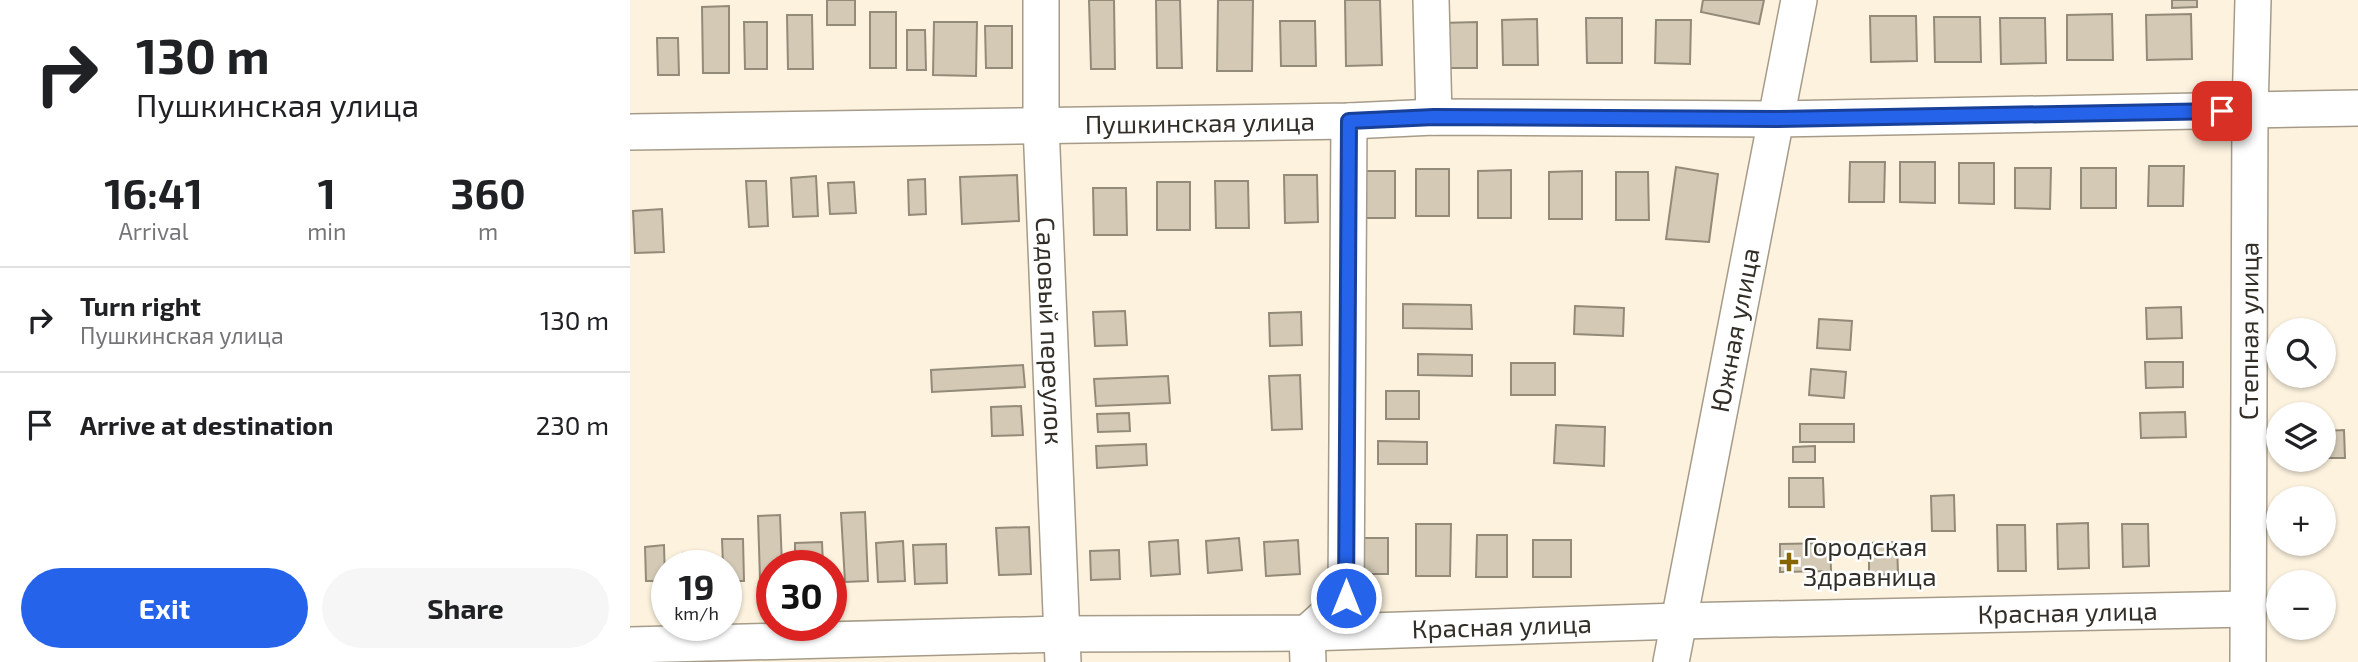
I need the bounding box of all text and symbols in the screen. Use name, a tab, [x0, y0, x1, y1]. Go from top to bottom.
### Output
text: 130 m	[136, 25, 270, 84]
icon: right	[21, 28, 112, 119]
pin	[2192, 81, 2252, 141]
text: Пушкинская улица	[136, 85, 419, 123]
icon: arrive	[2203, 92, 2241, 130]
street label: Пушкинская улица	[1085, 105, 1315, 140]
text: 16:41	[104, 167, 203, 217]
text: 1	[318, 167, 336, 217]
text: 360	[451, 167, 526, 217]
street label: Садовый переулок	[1031, 216, 1071, 445]
text: Arrival	[119, 217, 189, 245]
text: min	[307, 217, 346, 245]
text: m	[478, 217, 498, 245]
street label: Степная улица	[2232, 242, 2264, 420]
street label: Южная улица	[1703, 245, 1765, 415]
text: Turn right	[80, 290, 201, 321]
icon: right	[21, 301, 59, 339]
text: 130 m	[540, 304, 609, 335]
map controls	[2266, 318, 2336, 640]
button: search	[2266, 318, 2336, 388]
text: Пушкинская улица	[80, 321, 284, 349]
button: layers	[2266, 402, 2336, 472]
icon: arrive	[21, 406, 59, 444]
text: Arrive at destination	[80, 409, 333, 440]
text: 230 m	[536, 409, 609, 440]
button: +	[2266, 486, 2336, 556]
place label: Городская Здравница	[1803, 530, 1937, 591]
speed limit sign: 30	[756, 550, 847, 641]
marker: Городская Здравница	[1781, 554, 1797, 570]
position arrow	[1309, 561, 1383, 635]
text: 19	[679, 565, 714, 607]
button: Exit	[21, 568, 308, 648]
button: Share	[322, 568, 609, 648]
button: −	[2266, 570, 2336, 640]
street label: Красная улица	[1977, 594, 2158, 629]
text: km/h	[674, 602, 719, 624]
street label: Красная улица	[1411, 607, 1592, 644]

